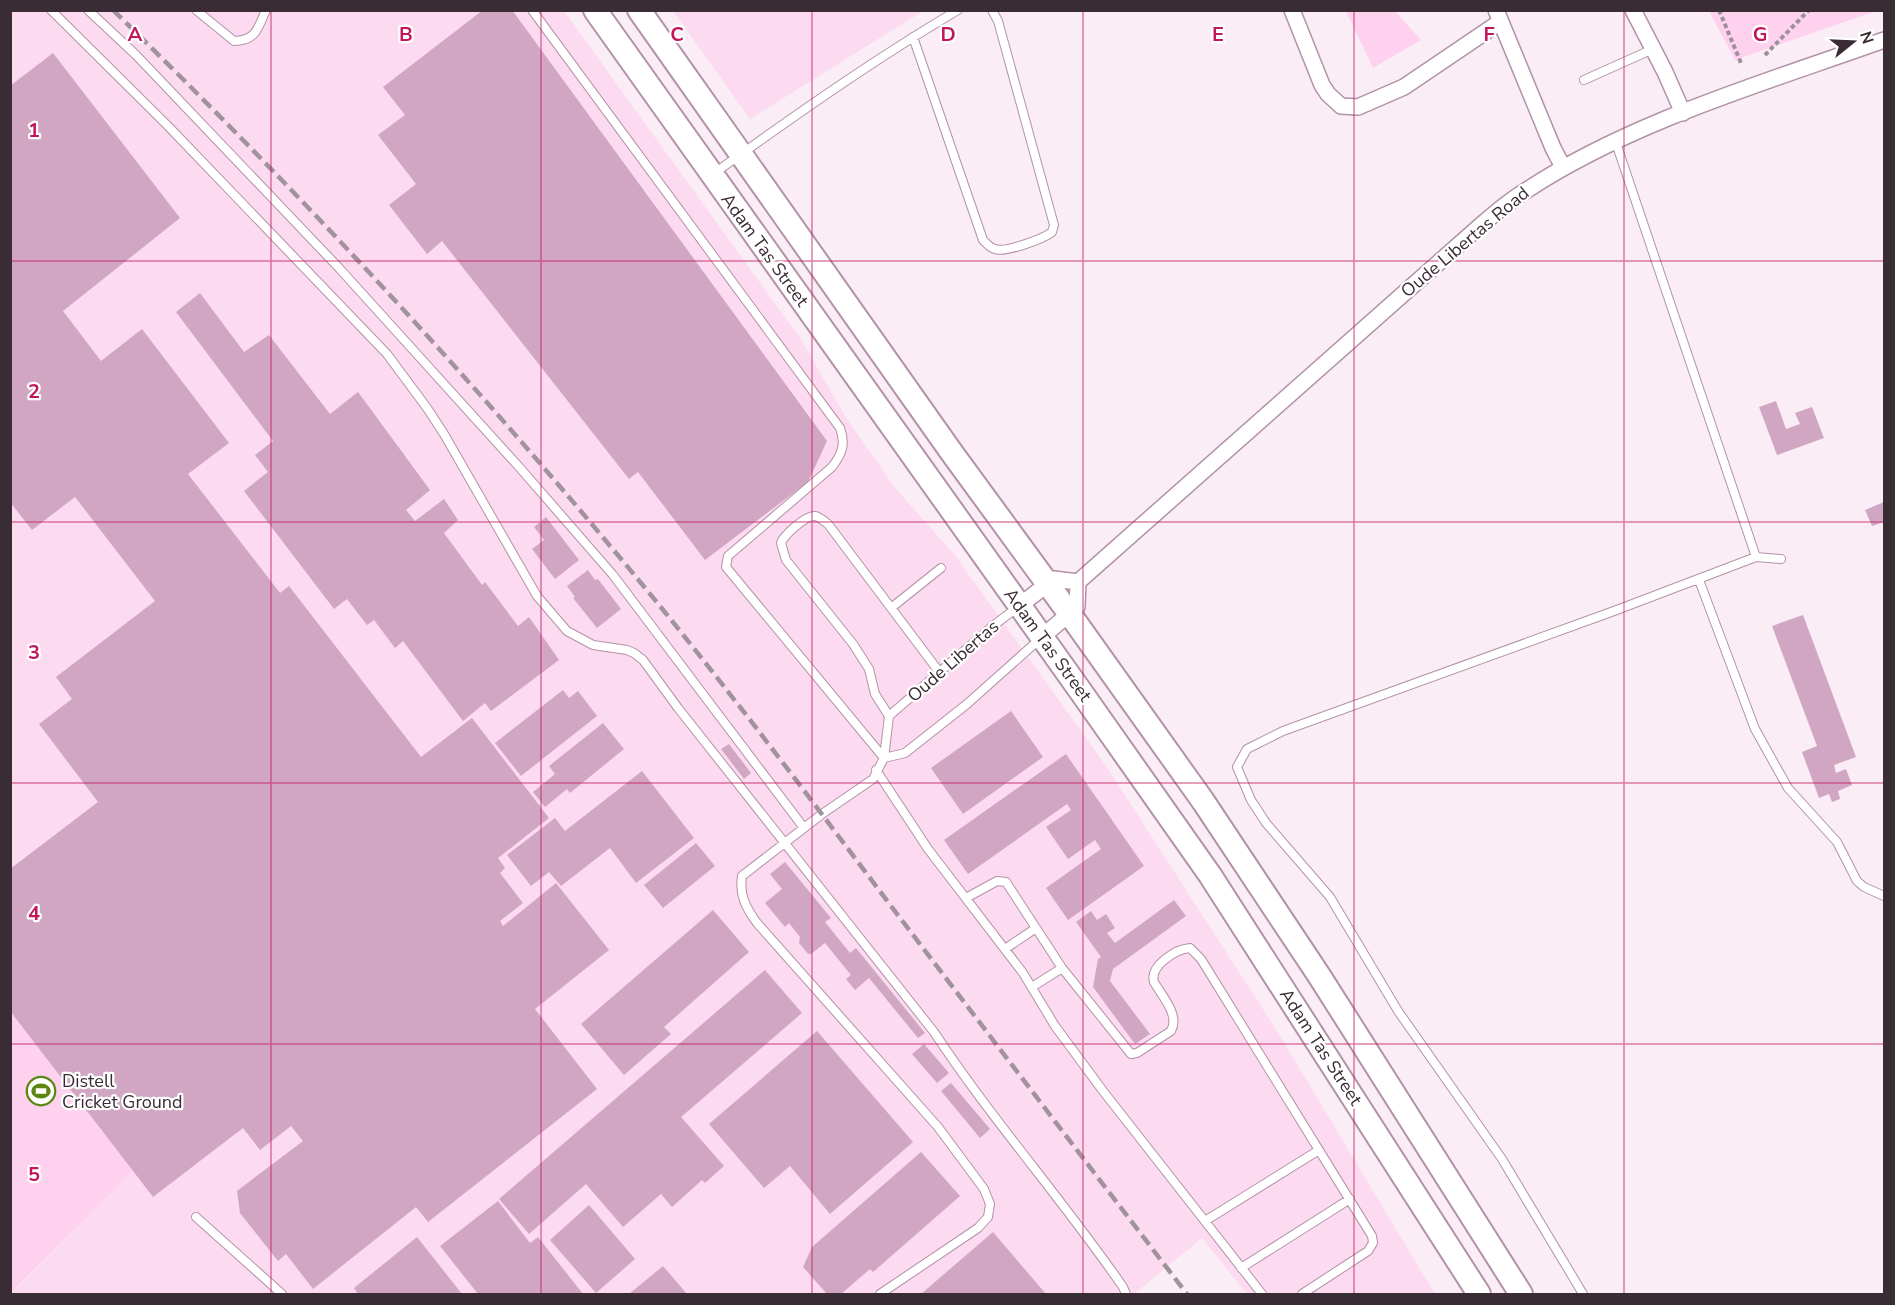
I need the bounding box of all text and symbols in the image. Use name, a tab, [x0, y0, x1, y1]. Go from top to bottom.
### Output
north arrow	[1823, 12, 1883, 72]
text: A	[128, 21, 143, 48]
text: B	[399, 21, 413, 48]
text: C	[670, 21, 684, 48]
text: D	[940, 21, 956, 48]
text: E	[1212, 21, 1224, 48]
text: F	[1483, 21, 1495, 48]
text: G	[1753, 21, 1767, 48]
text: N	[1854, 29, 1879, 47]
text: 1	[28, 117, 40, 144]
street label: Oude Libertas Road	[1396, 181, 1534, 303]
street label: Adam Tas Street	[716, 189, 815, 312]
text: 2	[28, 378, 40, 405]
street label: Adam Tas Street	[999, 584, 1098, 707]
street label: Oude Libertas	[902, 615, 1004, 707]
text: 3	[28, 639, 40, 666]
text: 4	[28, 900, 40, 927]
street label: Adam Tas Street	[1274, 984, 1368, 1111]
place label: Distell Cricket Ground	[62, 1069, 183, 1114]
sports icon: Distell Cricket Ground	[25, 1075, 57, 1107]
text: 5	[28, 1161, 40, 1188]

